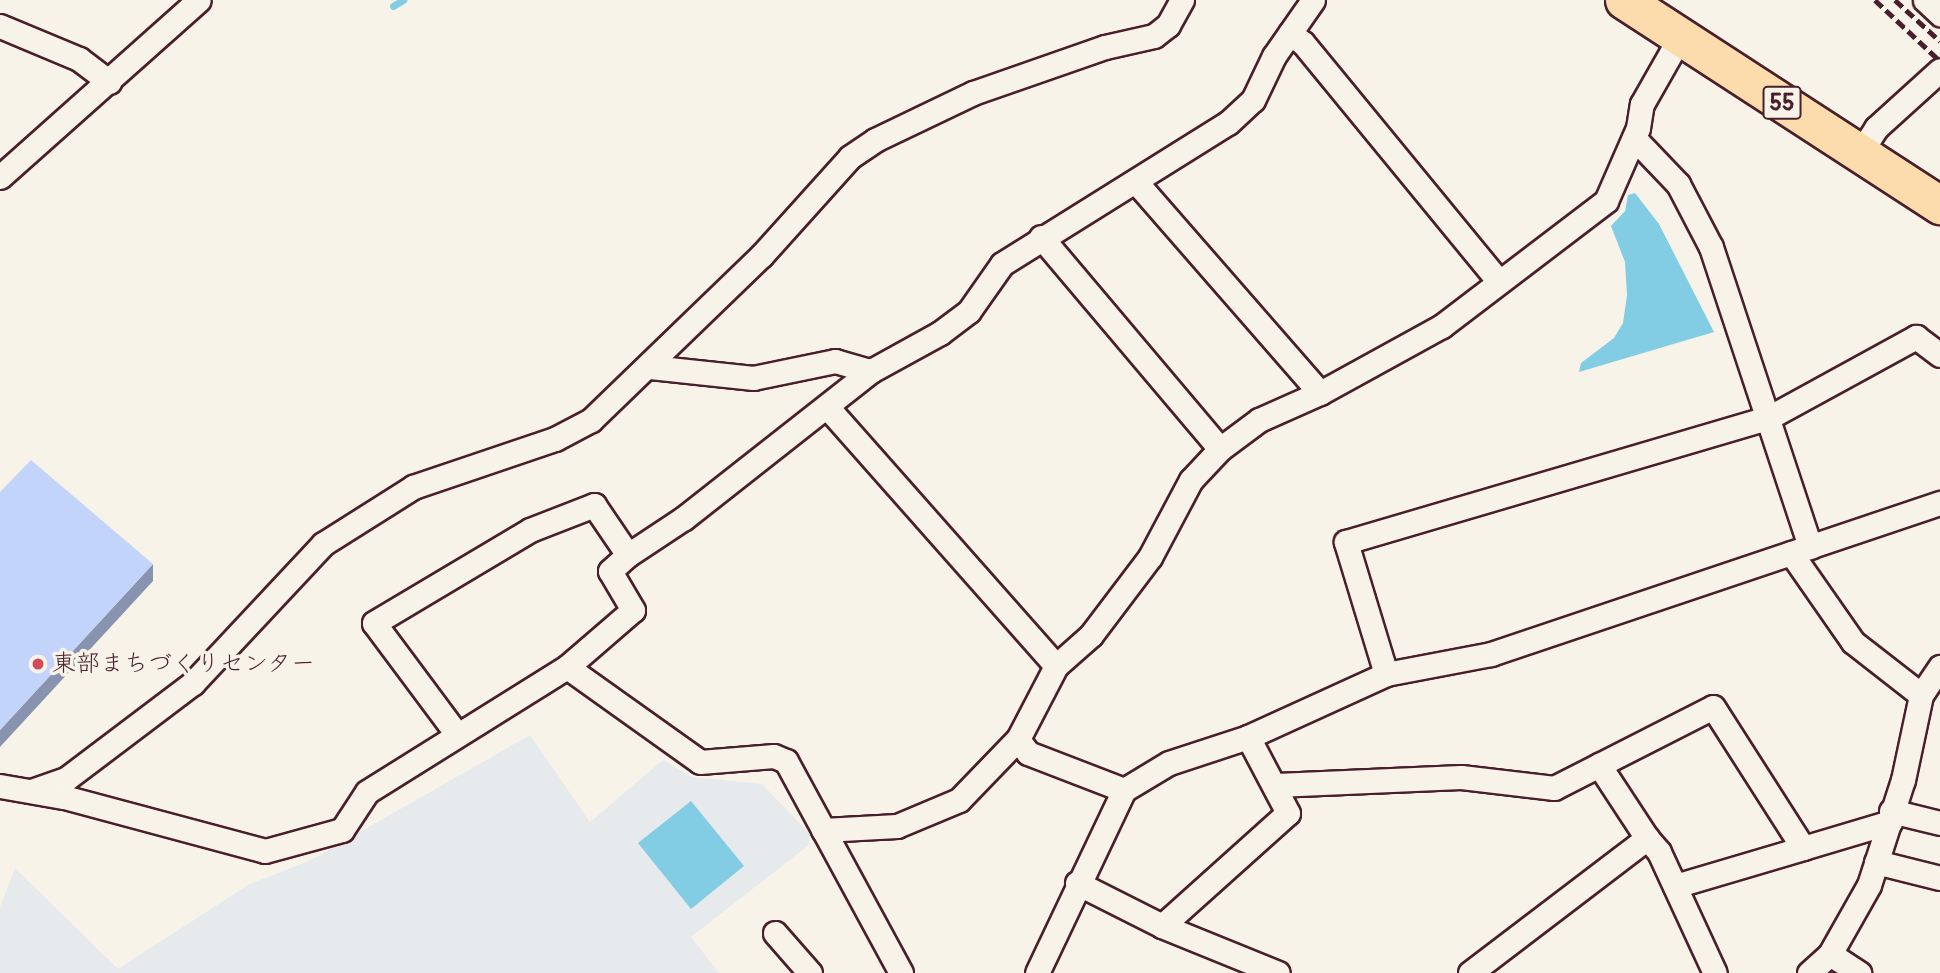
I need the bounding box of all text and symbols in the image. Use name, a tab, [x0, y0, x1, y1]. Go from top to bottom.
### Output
road number: 55	[1761, 83, 1803, 122]
place label: 東部まちづくりセンター	[52, 650, 316, 678]
marker: 東部まちづくりセンター	[30, 656, 46, 672]

